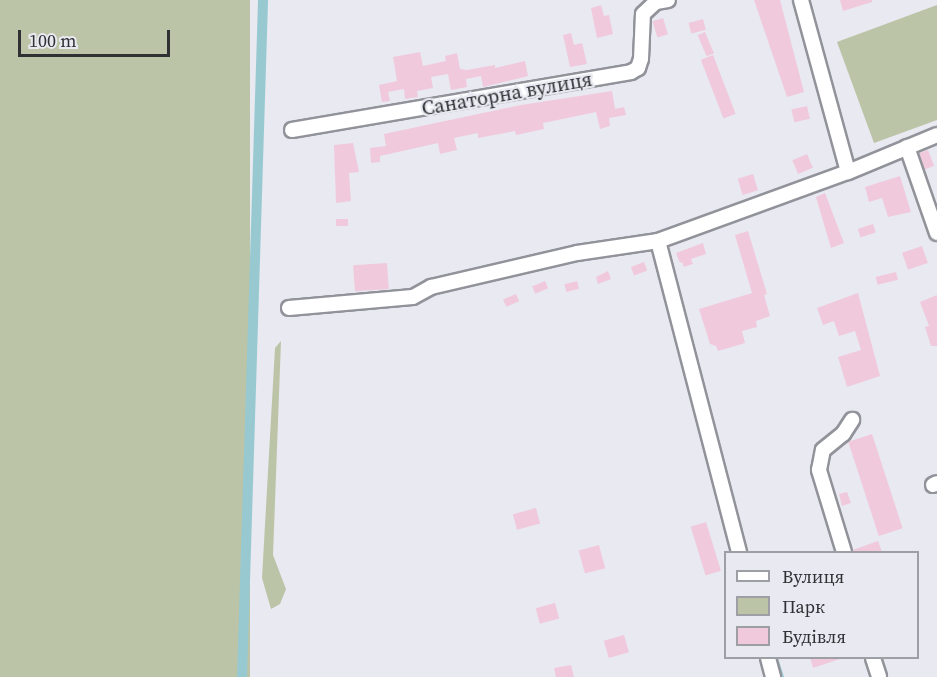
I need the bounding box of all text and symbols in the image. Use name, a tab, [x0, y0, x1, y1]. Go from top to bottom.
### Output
scale bar	[21, 18, 172, 56]
text: 100 m	[29, 28, 76, 53]
street label: Санаторна вулиця	[420, 67, 594, 121]
legend	[724, 551, 919, 659]
text: Вулиця	[782, 564, 844, 589]
text: Парк	[782, 594, 825, 619]
text: Будівля	[782, 624, 846, 649]

